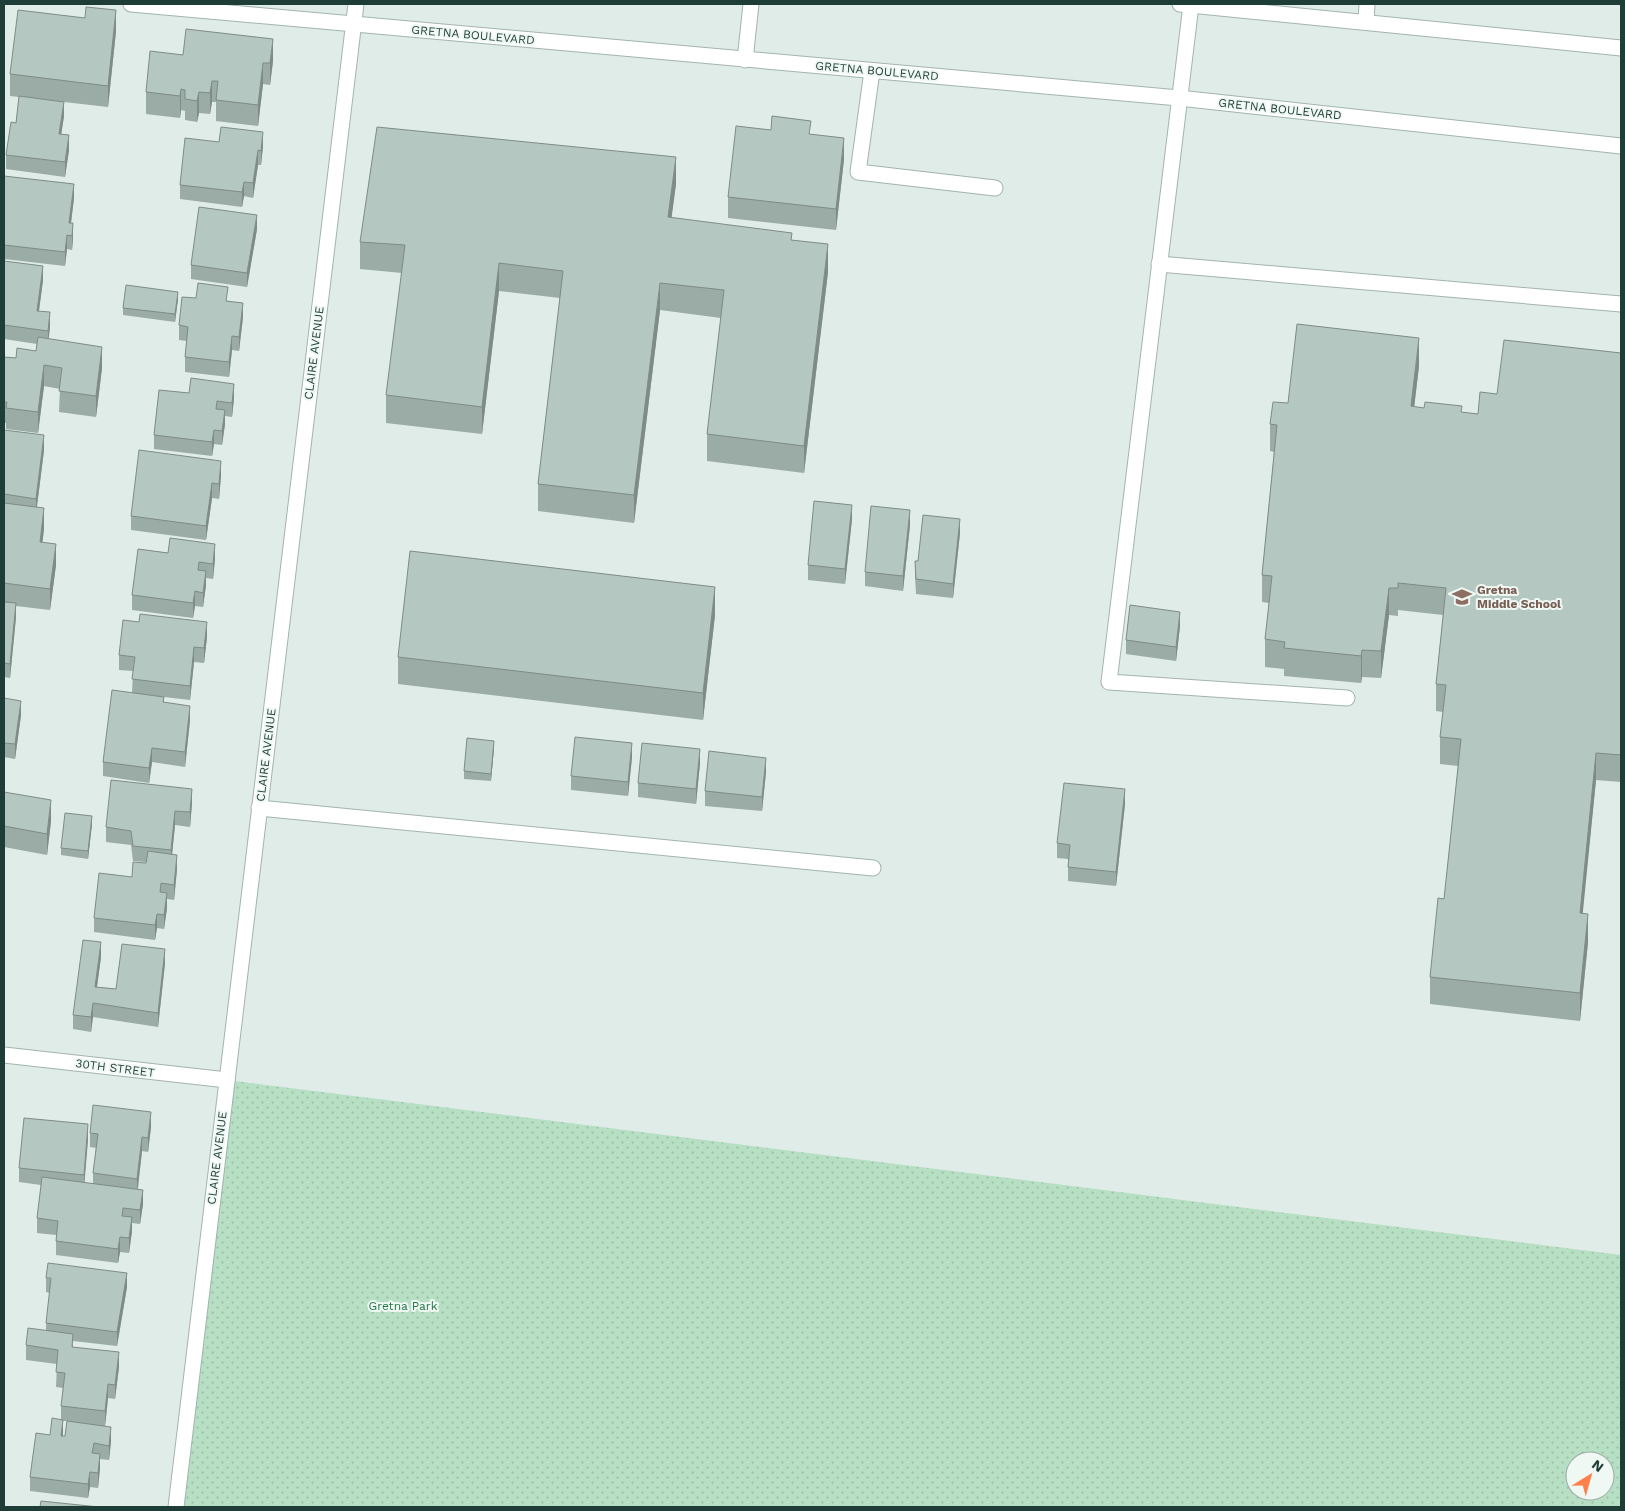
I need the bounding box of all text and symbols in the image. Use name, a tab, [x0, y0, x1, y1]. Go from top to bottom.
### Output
street label: GRETNA BOULEVARD	[411, 23, 535, 47]
street label: GRETNA BOULEVARD	[815, 59, 939, 83]
street label: GRETNA BOULEVARD	[1218, 96, 1342, 122]
street label: CLAIRE AVENUE	[301, 305, 327, 400]
place label: Gretna Middle School	[1477, 583, 1561, 611]
school or university icon: Gretna Middle School	[1451, 586, 1473, 608]
street label: CLAIRE AVENUE	[253, 707, 279, 802]
street label: 30TH STREET	[75, 1056, 155, 1080]
street label: CLAIRE AVENUE	[204, 1110, 230, 1205]
park label: Gretna Park	[368, 1299, 438, 1313]
north arrow	[1565, 1451, 1615, 1501]
text: N	[1589, 1456, 1607, 1475]

